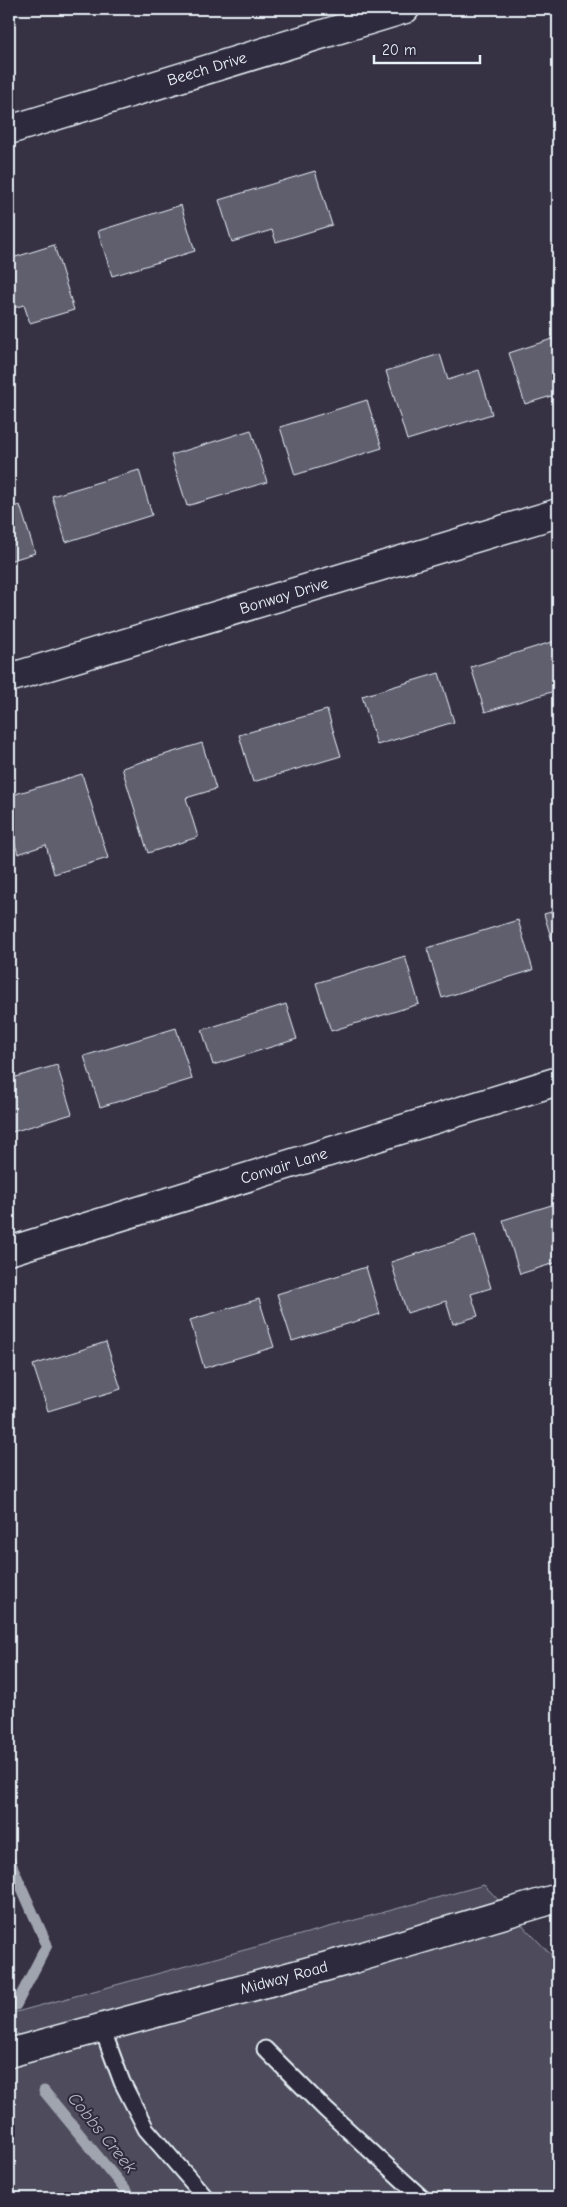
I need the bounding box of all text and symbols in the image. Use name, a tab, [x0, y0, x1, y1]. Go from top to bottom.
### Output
scale bar	[374, 32, 481, 64]
text: 20 m	[382, 41, 416, 59]
street label: Beech Drive	[165, 48, 249, 90]
street label: Bonway Drive	[238, 574, 330, 618]
street label: Convair Lane	[238, 1144, 330, 1188]
street label: Midway Road	[238, 1958, 330, 1998]
water label: Cobbs Creek	[63, 2088, 141, 2178]

